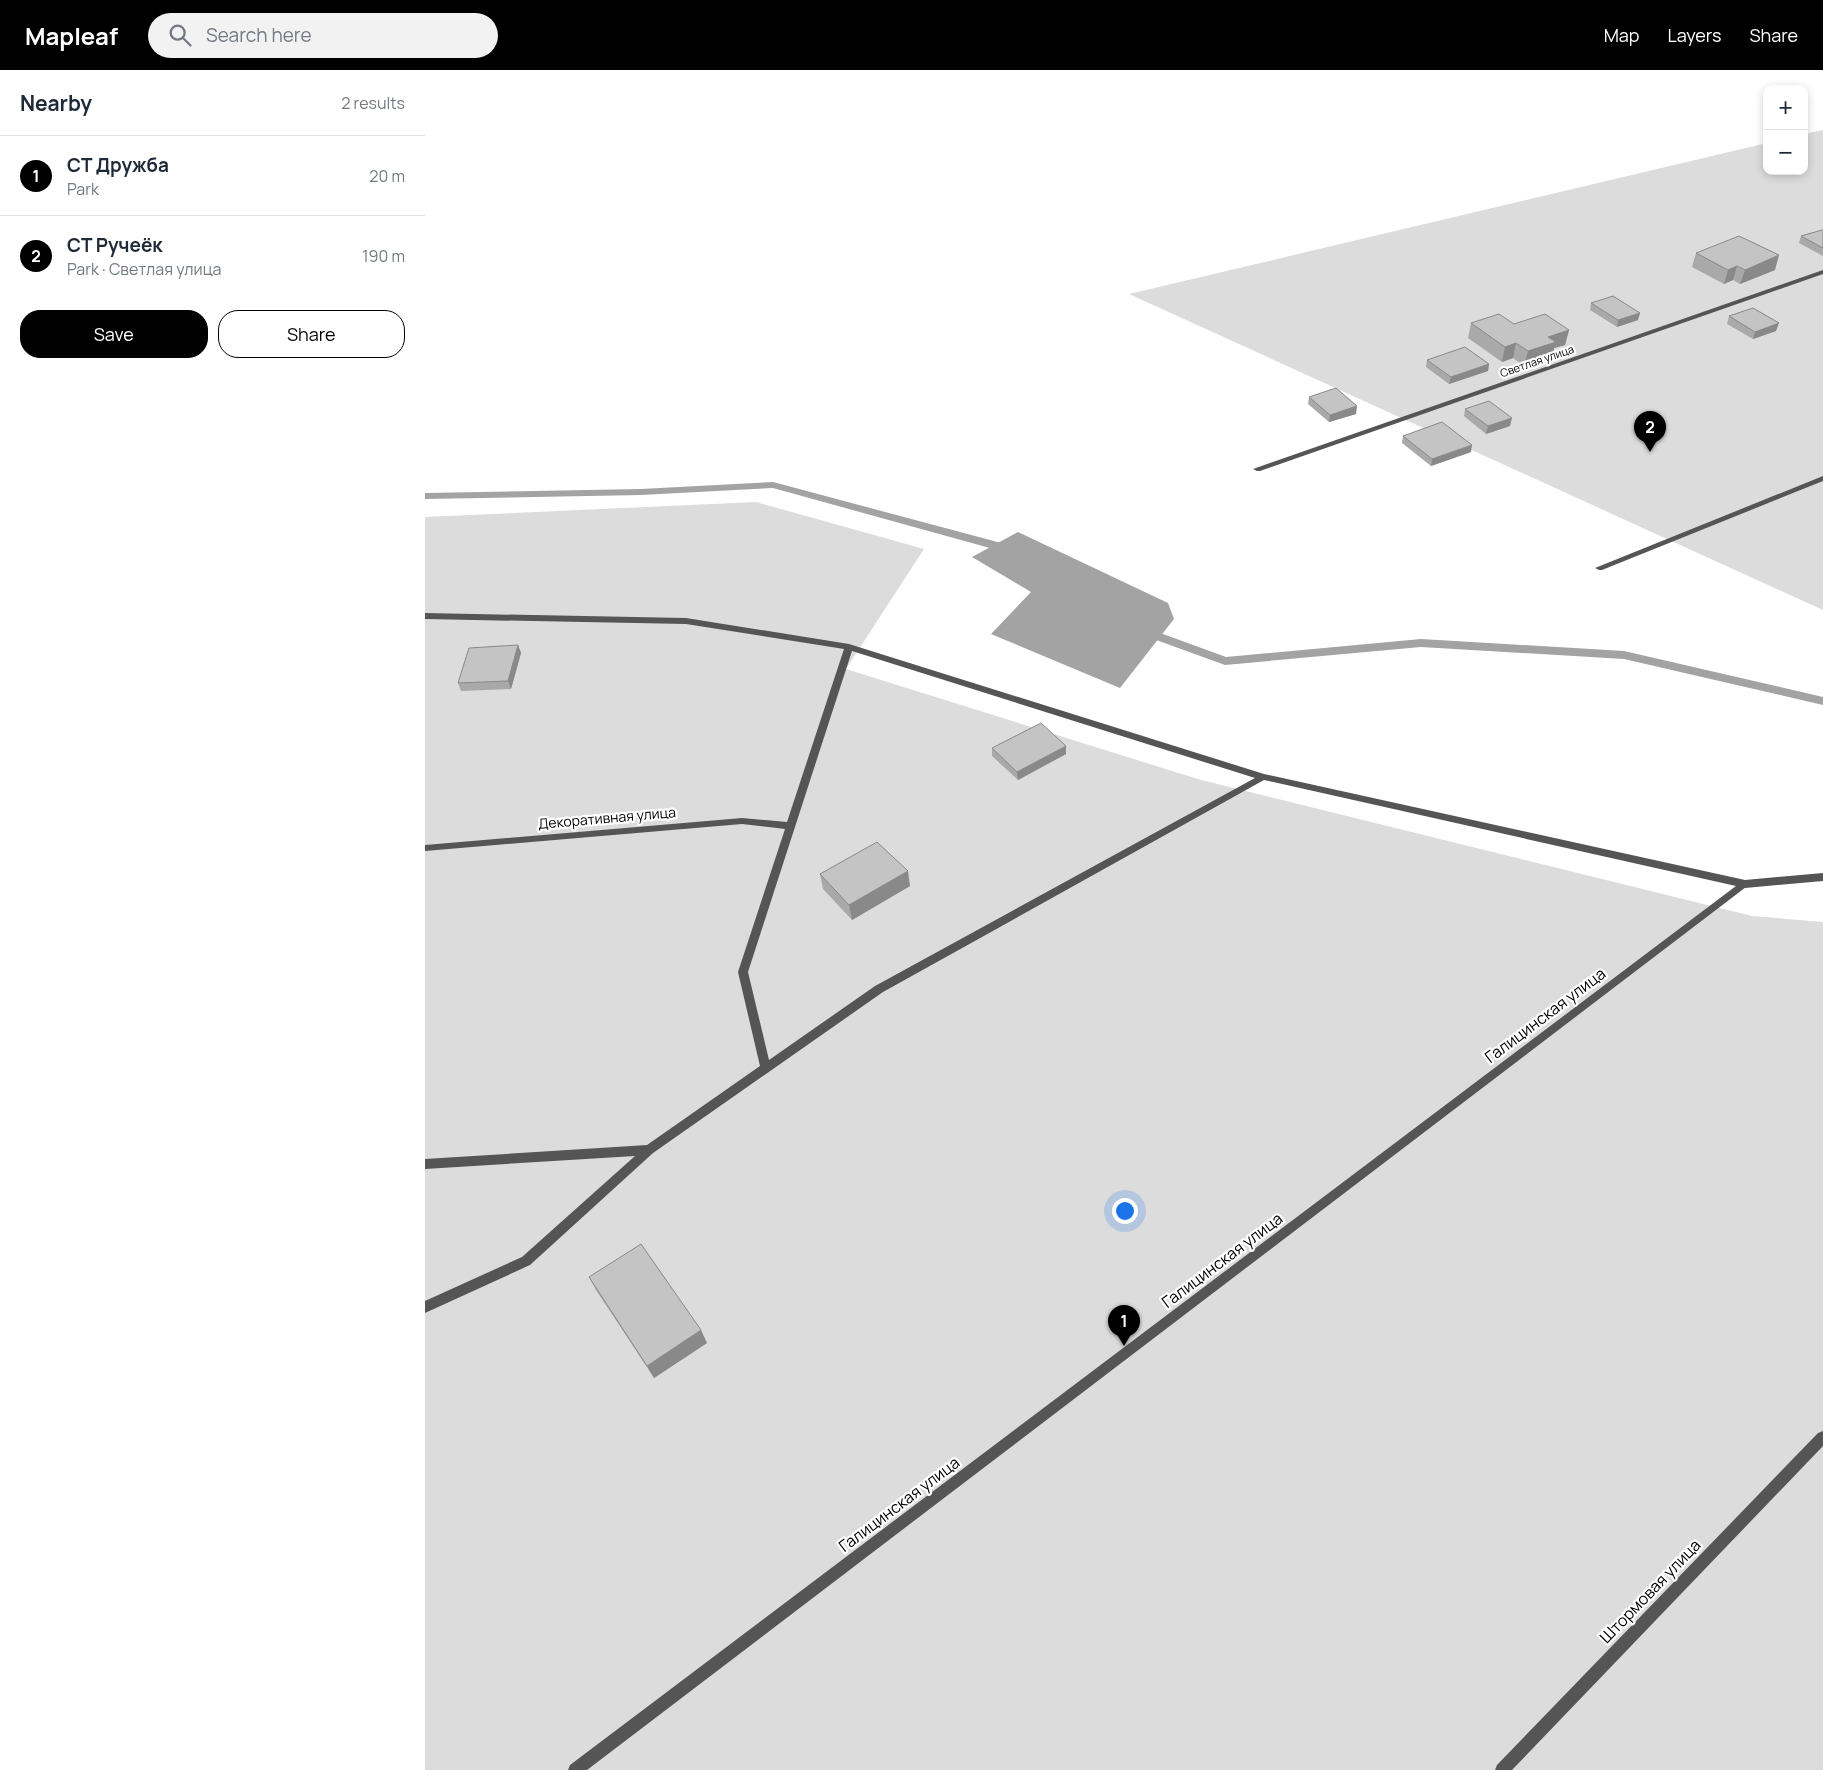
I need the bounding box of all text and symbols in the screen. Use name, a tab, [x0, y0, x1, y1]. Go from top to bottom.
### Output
search box	[148, 13, 498, 58]
text: Mapleaf	[25, 19, 118, 52]
icon: search	[166, 21, 194, 49]
text: Search here	[206, 22, 312, 48]
text: Map	[1604, 23, 1639, 47]
text: Layers	[1667, 23, 1721, 47]
text: Share	[1749, 23, 1798, 47]
map controls	[1763, 85, 1808, 175]
button: +	[1763, 85, 1808, 130]
text: Nearby	[20, 89, 92, 117]
text: 2 results	[341, 92, 405, 114]
button: −	[1763, 130, 1808, 175]
text: СТ Дружба	[67, 152, 169, 178]
text: 1	[32, 165, 40, 187]
text: 20 m	[369, 165, 405, 187]
text: Park	[67, 178, 99, 200]
text: СТ Ручеёк	[67, 232, 163, 258]
text: 2	[31, 245, 41, 267]
text: 190 m	[362, 245, 405, 267]
text: Park · Светлая улица	[67, 258, 221, 280]
button: Save	[20, 310, 208, 358]
button: Share	[218, 310, 405, 358]
street label: Светлая улица	[1498, 341, 1576, 380]
pin: 2	[1634, 411, 1666, 452]
street label: Декоративная улица	[537, 802, 677, 833]
street label: Галицинская улица	[1480, 962, 1610, 1068]
your location	[1112, 1198, 1138, 1224]
street label: Галицинская улица	[1157, 1207, 1287, 1313]
pin: 1	[1108, 1305, 1140, 1346]
street label: Галицинская улица	[834, 1451, 964, 1557]
street label: Штормовая улица	[1595, 1534, 1705, 1648]

